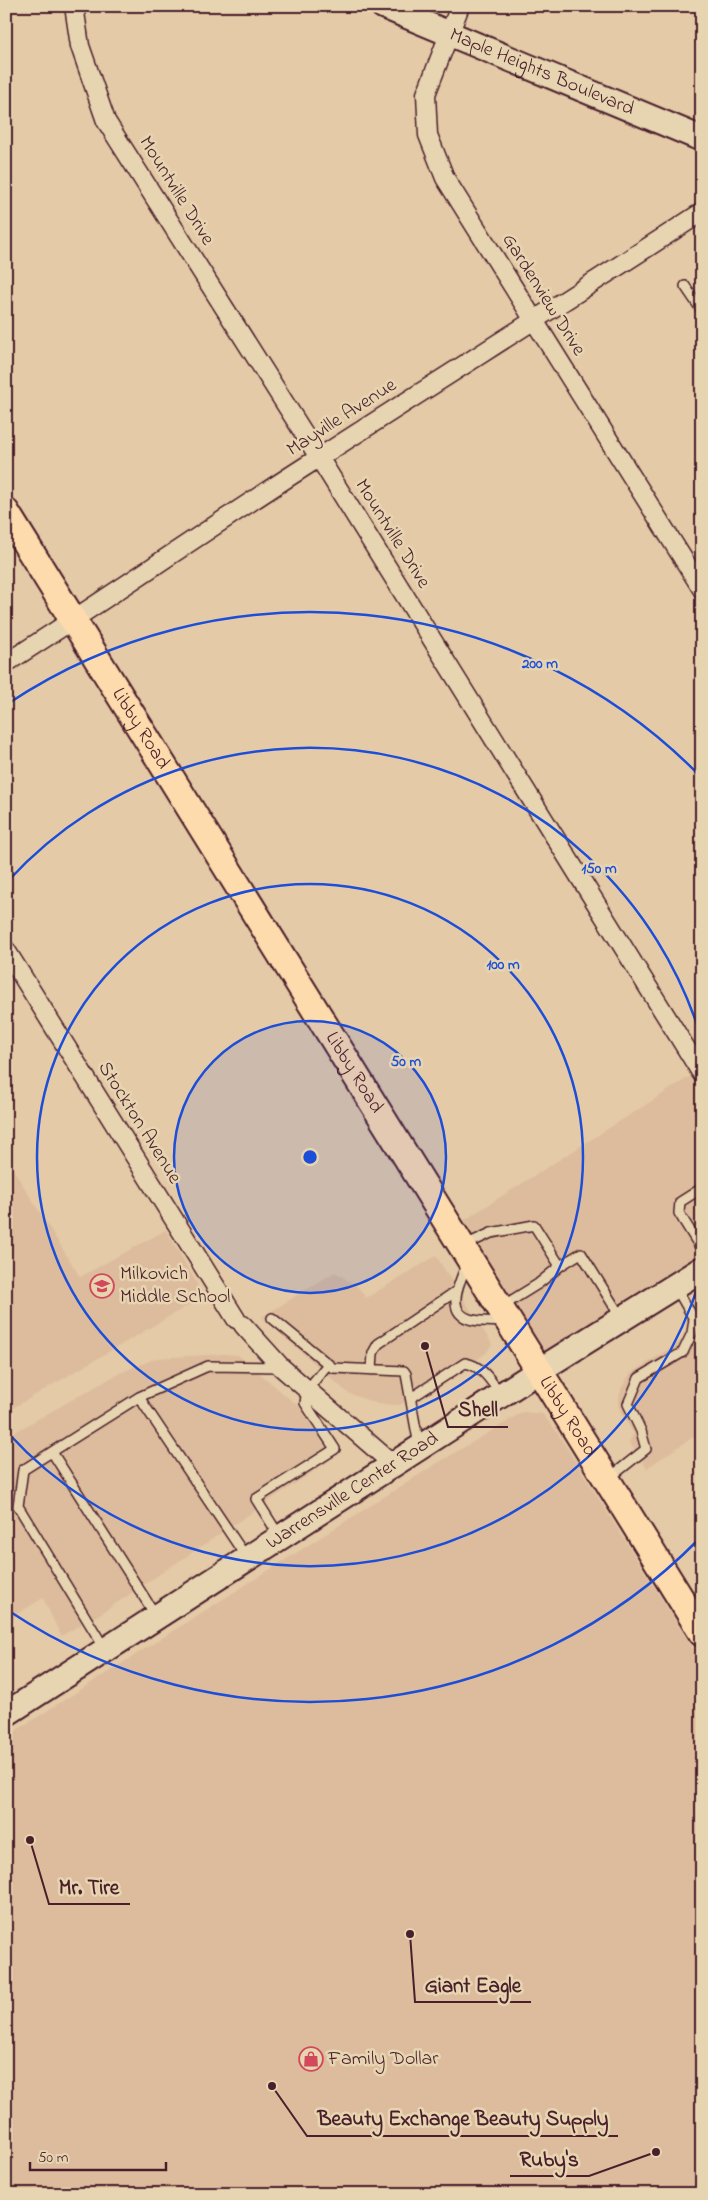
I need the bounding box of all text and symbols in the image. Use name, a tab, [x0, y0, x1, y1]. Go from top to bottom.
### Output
street label: Maple Heights Boulevard	[445, 21, 639, 124]
street label: Mountville Drive	[131, 131, 221, 251]
street label: Gardenview Drive	[494, 228, 592, 362]
street label: Mayville Avenue	[281, 372, 403, 464]
street label: Mountville Drive	[347, 474, 437, 594]
text: 200 m	[521, 653, 558, 675]
street label: Libby Road	[104, 682, 177, 775]
text: 150 m	[581, 858, 617, 880]
text: 100 m	[486, 954, 520, 976]
street label: Libby Road	[318, 1026, 391, 1119]
text: 50 m	[391, 1051, 422, 1073]
street label: Stockton Avenue	[90, 1056, 188, 1190]
centre of rings	[301, 1148, 319, 1166]
place label: Milkovich Middle School	[120, 1260, 230, 1312]
school or university icon: Milkovich Middle School	[89, 1273, 115, 1299]
street label: Libby Road	[531, 1370, 604, 1463]
callout: Shell	[448, 1391, 508, 1427]
text: Shell	[458, 1396, 498, 1426]
street label: Warrensville Center Road	[260, 1425, 444, 1557]
callout: Mr. Tire	[49, 1868, 130, 1904]
text: Mr. Tire	[59, 1874, 120, 1904]
callout: Giant Eagle	[415, 1966, 531, 2002]
text: Giant Eagle	[425, 1972, 522, 2004]
place label: Family Dollar	[327, 2045, 439, 2074]
shop icon: Family Dollar	[298, 2046, 324, 2072]
callout: Beauty Exchange Beauty Supply	[307, 2100, 618, 2136]
text: Beauty Exchange Beauty Supply	[316, 2105, 609, 2137]
scale bar	[30, 2140, 166, 2172]
callout: Ruby's	[510, 2140, 589, 2176]
text: Ruby's	[519, 2146, 579, 2178]
text: 50 m	[38, 2147, 69, 2169]

